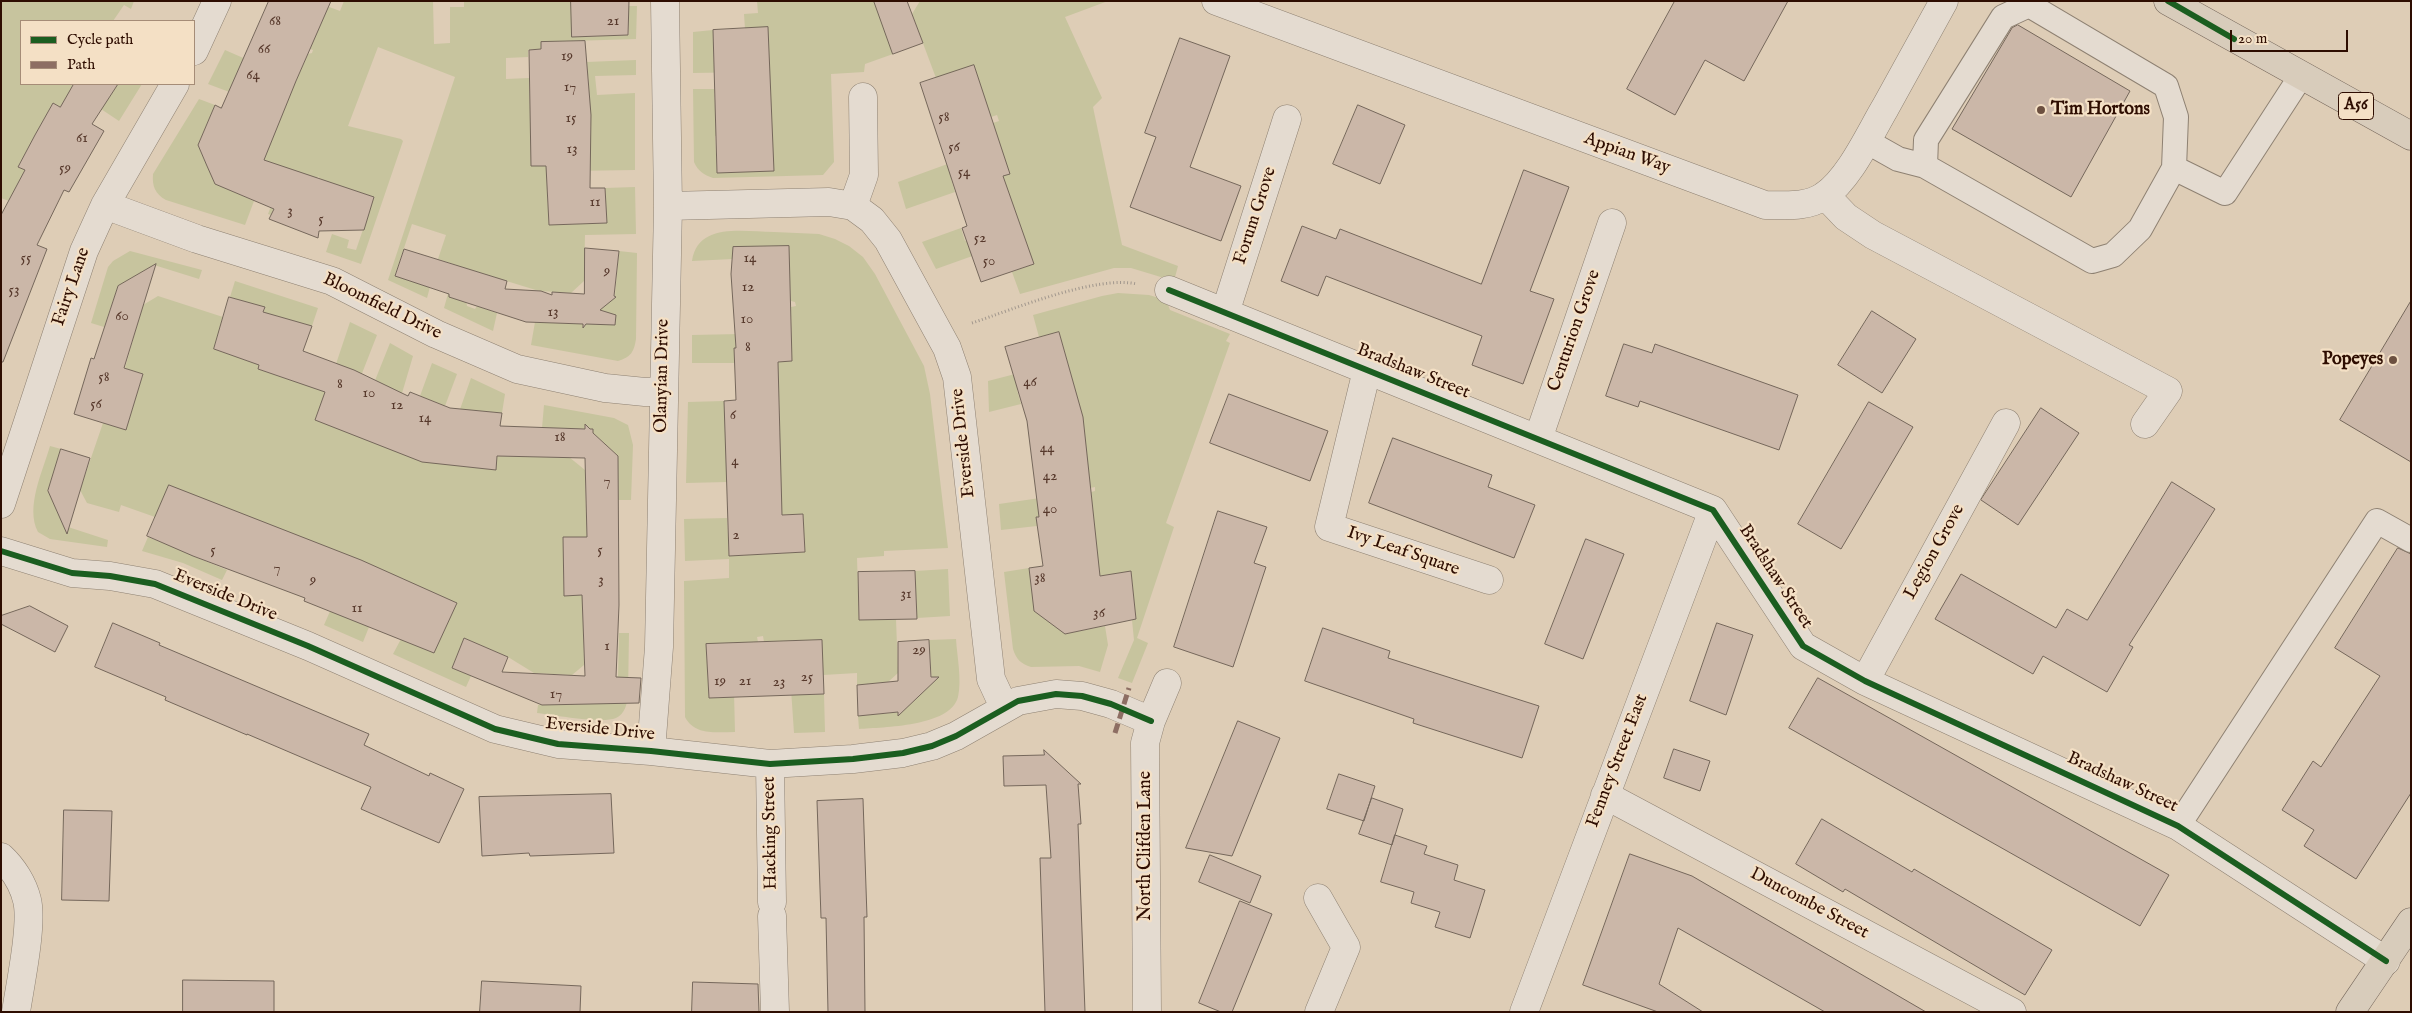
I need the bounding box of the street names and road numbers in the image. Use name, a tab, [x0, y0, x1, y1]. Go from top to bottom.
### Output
road number: A56	[2338, 92, 2374, 120]
street label: Appian Way	[1581, 128, 1673, 180]
street label: Forum Grove	[1230, 164, 1282, 268]
street label: Fairy Lane	[49, 245, 95, 329]
street label: Centurion Grove	[1544, 267, 1606, 395]
street label: Bloomfield Drive	[319, 269, 445, 345]
street label: Olanyian Drive	[651, 319, 675, 433]
street label: Bradshaw Street	[1353, 340, 1473, 404]
street label: Everside Drive	[948, 387, 980, 499]
street label: Legion Grove	[1900, 501, 1970, 603]
street label: Bradshaw Street	[1733, 521, 1817, 633]
street label: Ivy Leaf Square	[1344, 523, 1462, 581]
street label: Everside Drive	[170, 565, 280, 627]
street label: Fenney Street East	[1583, 691, 1653, 831]
street label: Everside Drive	[544, 714, 656, 746]
street label: Bradshaw Street	[2063, 748, 2181, 818]
street label: North Clifden Lane	[1135, 771, 1157, 921]
street label: Hacking Street	[759, 776, 783, 890]
street label: Duncombe Street	[1746, 864, 1872, 944]

